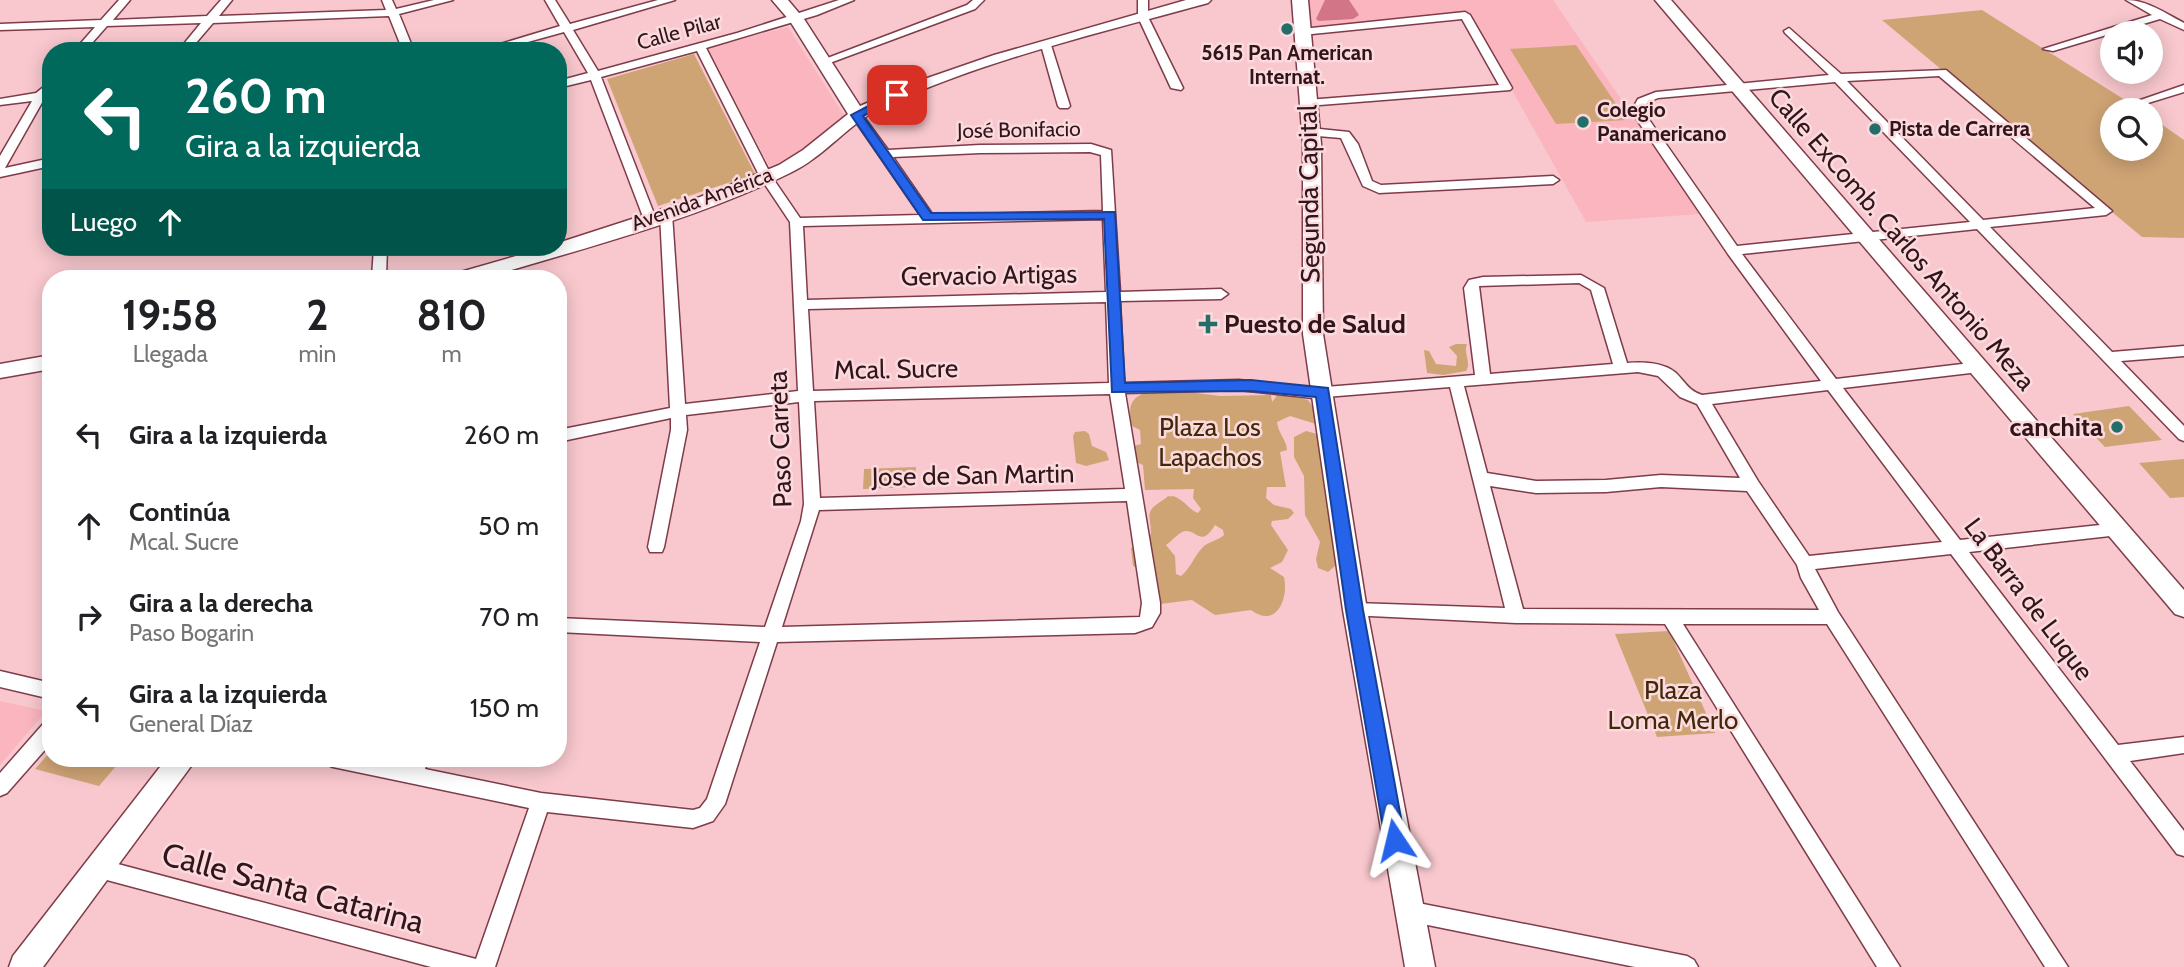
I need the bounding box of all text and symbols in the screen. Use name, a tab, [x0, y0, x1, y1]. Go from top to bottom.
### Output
street label: Calle Pilar	[634, 8, 724, 55]
marker: 5615 Pan American Internat.	[1279, 21, 1295, 37]
map controls	[2100, 21, 2163, 161]
button: sound	[2100, 21, 2163, 84]
place label: 5615 Pan American Internat.	[1201, 40, 1373, 89]
pin	[867, 65, 927, 125]
text: 260 m	[185, 66, 327, 125]
icon: left	[70, 70, 161, 161]
icon: arrive	[878, 76, 916, 114]
street label: Calle ExComb. Carlos Antonio Meza	[1762, 81, 2042, 397]
place label: Colegio Panamericano	[1597, 97, 1726, 146]
button: search	[2100, 98, 2163, 161]
street label: Segunda Capital	[1291, 105, 1327, 283]
marker: Colegio Panamericano	[1575, 114, 1591, 130]
street label: José Bonifacio	[956, 116, 1081, 143]
place label: Pista de Carrera	[1889, 116, 2031, 141]
marker: Pista de Carrera	[1867, 121, 1883, 137]
text: Gira a la izquierda	[185, 126, 420, 165]
street label: Avenida América	[628, 161, 776, 236]
icon: ahead	[151, 203, 189, 241]
text: Luego	[70, 206, 137, 238]
street label: Gervacio Artigas	[901, 257, 1078, 293]
text: 19:58	[122, 289, 218, 341]
text: 2	[306, 289, 329, 341]
text: 810	[416, 289, 487, 341]
place label: Puesto de Salud	[1224, 308, 1406, 340]
marker: Puesto de Salud	[1198, 314, 1218, 334]
text: Llegada	[133, 340, 208, 368]
text: min	[298, 340, 336, 368]
text: m	[442, 340, 462, 368]
street label: Mcal. Sucre	[834, 352, 958, 386]
street label: Paso Carreta	[762, 369, 798, 508]
park label: Plaza Los Lapachos	[1158, 411, 1262, 473]
place label: canchita	[2010, 411, 2103, 443]
icon: left	[70, 416, 108, 454]
text: Gira a la izquierda	[129, 419, 327, 451]
text: 260 m	[464, 419, 539, 451]
marker: canchita	[2109, 419, 2125, 435]
street label: Jose de San Martin	[870, 457, 1075, 493]
text: Continúa	[129, 496, 230, 528]
icon: ahead	[70, 507, 108, 545]
text: 50 m	[478, 510, 539, 542]
street label: La Barra de Luque	[1957, 511, 2101, 687]
text: Mcal. Sucre	[129, 528, 239, 556]
text: Gira a la derecha	[129, 587, 313, 619]
icon: right	[70, 598, 108, 636]
text: 70 m	[479, 601, 539, 633]
text: Paso Bogarin	[129, 619, 254, 647]
park label: Plaza Loma Merlo	[1608, 674, 1738, 736]
text: Gira a la izquierda	[129, 678, 327, 710]
icon: left	[70, 689, 108, 727]
text: 150 m	[470, 692, 539, 724]
text: General Díaz	[129, 710, 253, 738]
position arrow	[1358, 803, 1432, 877]
street label: Calle Santa Catarina	[158, 834, 429, 941]

